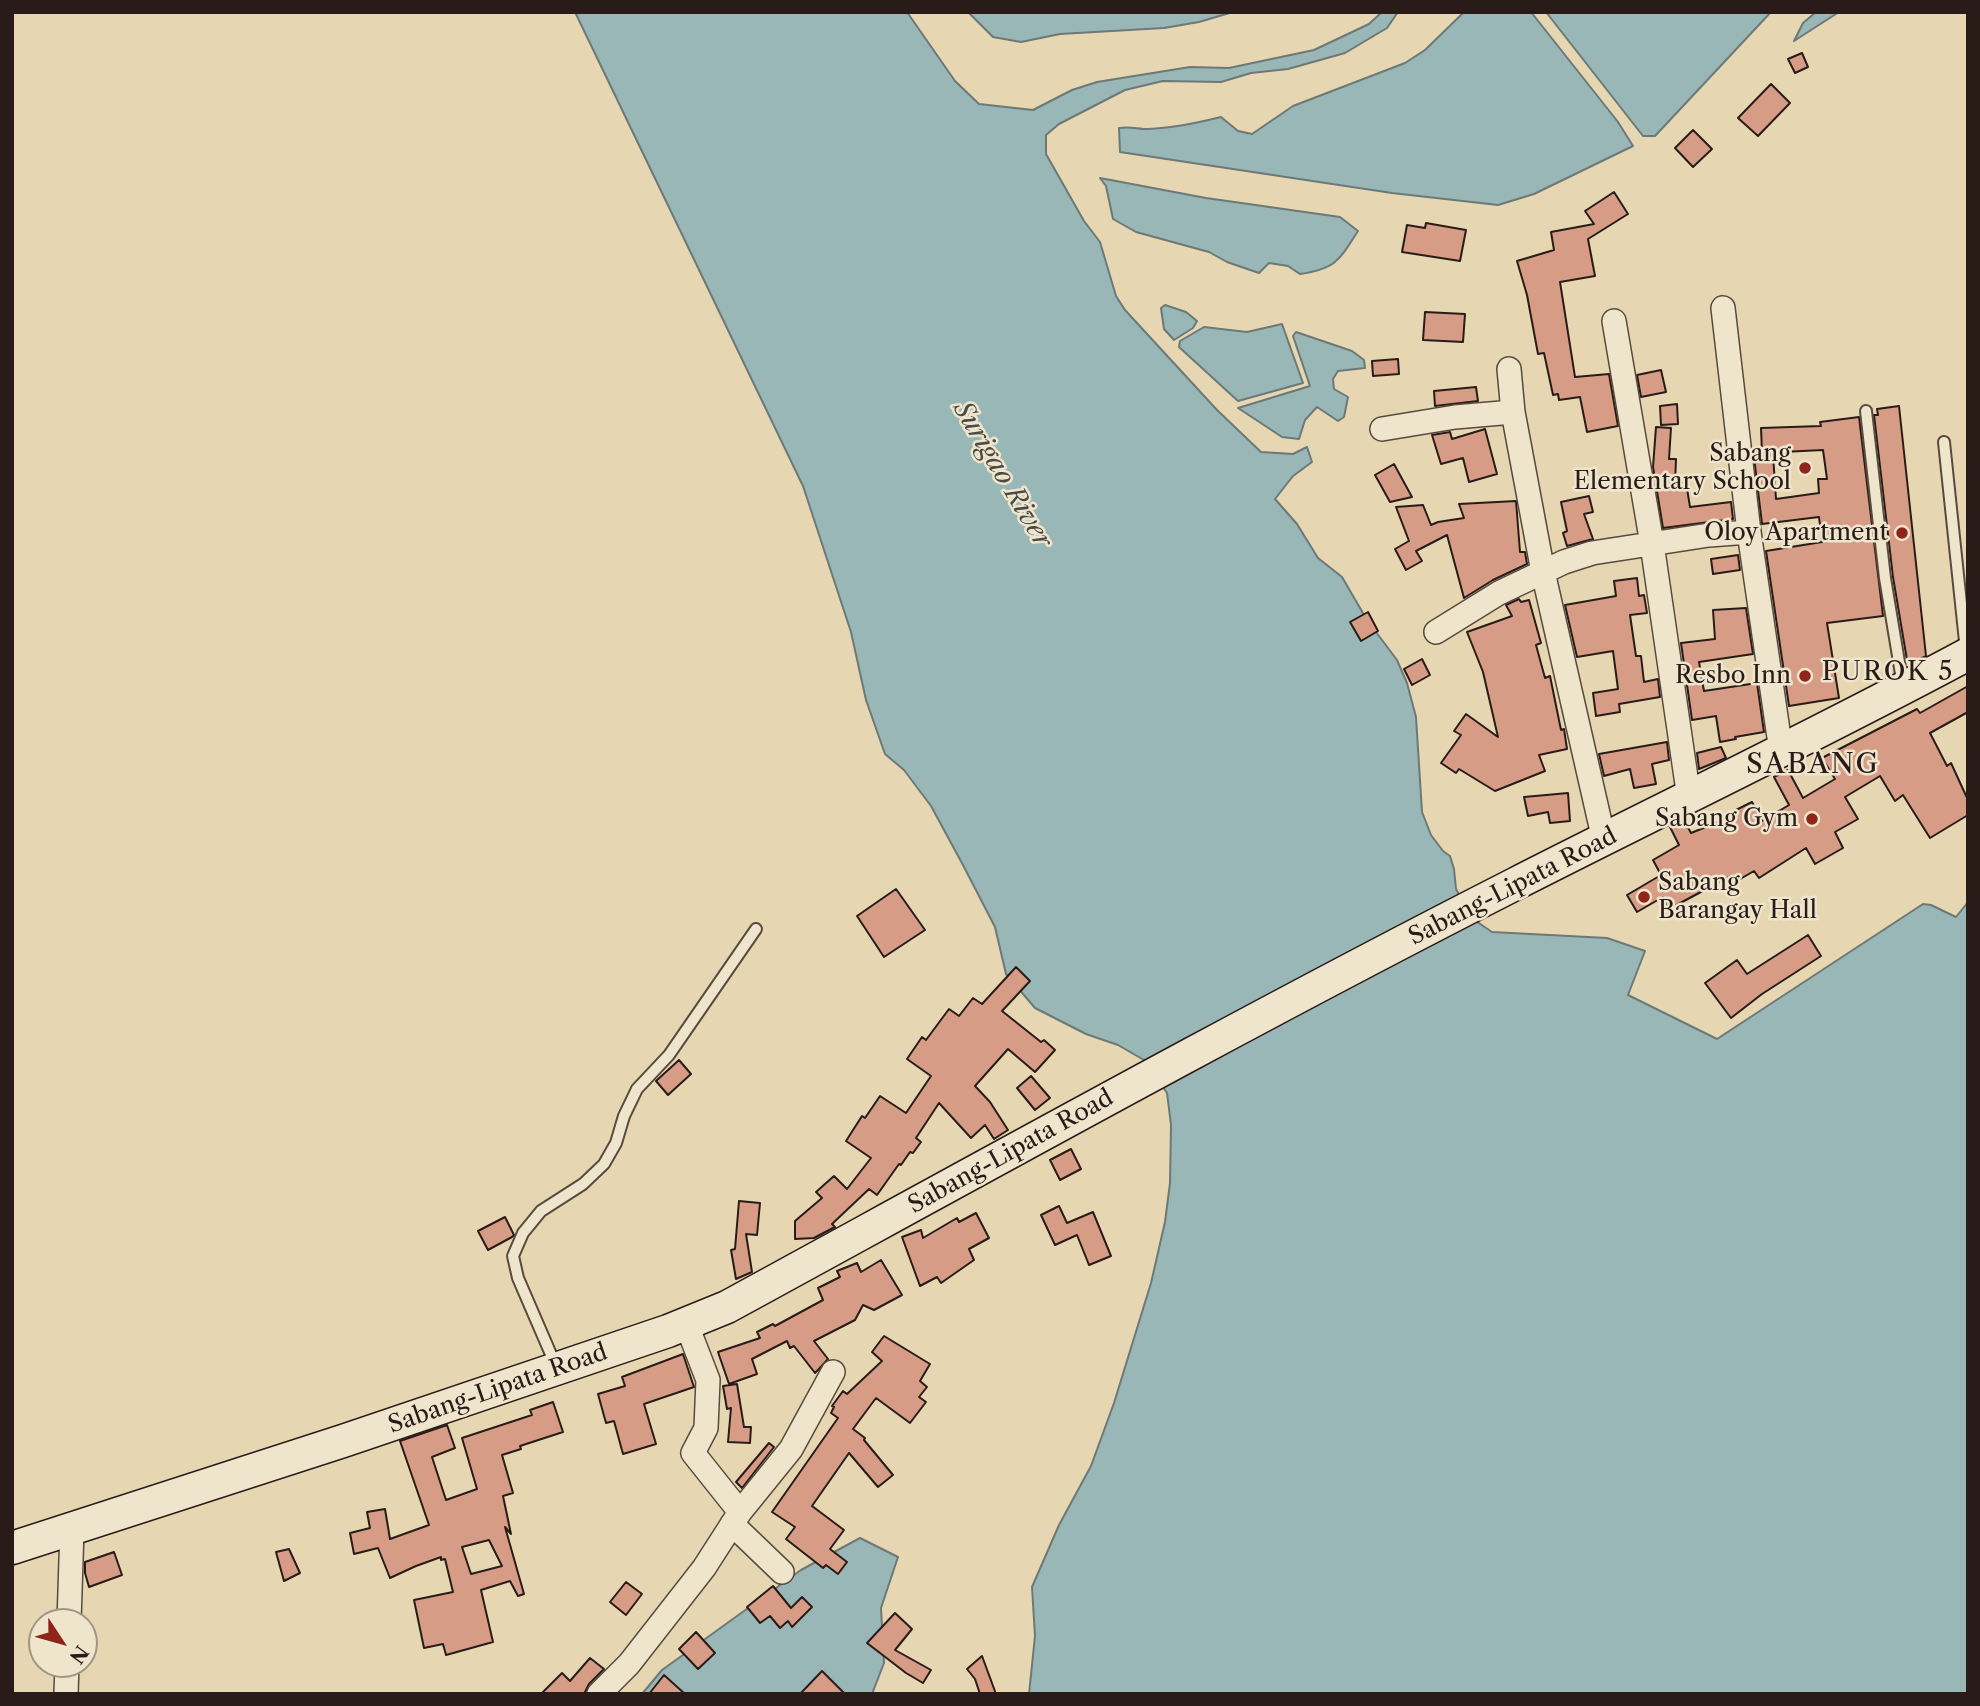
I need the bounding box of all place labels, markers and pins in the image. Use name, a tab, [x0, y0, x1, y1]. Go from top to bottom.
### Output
place label: Sabang Elementary School	[1574, 440, 1791, 496]
marker: Sabang Elementary School	[1797, 460, 1813, 476]
place label: Oloy Apartment	[1704, 519, 1888, 547]
marker: Oloy Apartment	[1894, 525, 1910, 541]
place label: Resbo Inn	[1675, 662, 1791, 690]
marker: Resbo Inn	[1797, 668, 1813, 684]
place label: Sabang Gym	[1655, 805, 1798, 833]
marker: Sabang Gym	[1804, 811, 1820, 827]
place label: Sabang Barangay Hall	[1658, 869, 1817, 925]
marker: Sabang Barangay Hall	[1636, 889, 1652, 905]

